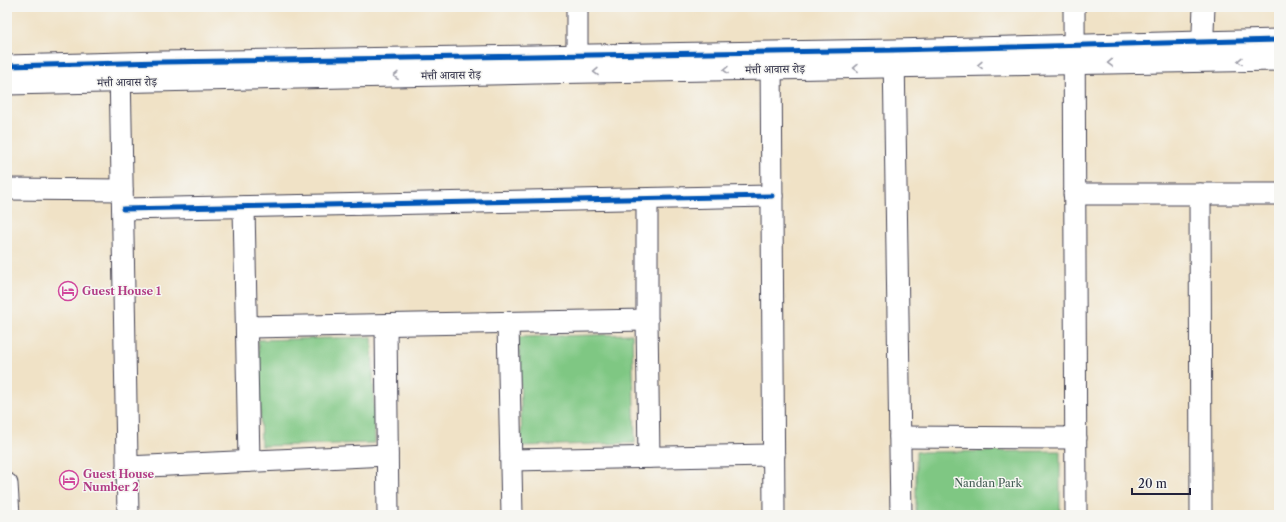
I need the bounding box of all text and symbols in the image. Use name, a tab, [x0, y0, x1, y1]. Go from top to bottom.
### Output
one-way arrow	[1237, 57, 1243, 65]
one-way arrow	[1107, 59, 1113, 67]
street label: मंत्ती आवास रोड़	[744, 61, 806, 77]
one-way arrow	[977, 61, 983, 69]
one-way arrow	[853, 63, 859, 72]
one-way arrow	[723, 66, 729, 74]
street label: मंत्ती आवास रोड़	[420, 67, 482, 83]
one-way arrow	[593, 68, 599, 76]
one-way arrow	[393, 72, 399, 80]
street label: मंत्ती आवास रोड़	[96, 74, 158, 90]
hotel icon: Guest House 1	[57, 280, 79, 302]
place label: Guest House 1	[82, 284, 161, 298]
place label: Guest House Number 2	[83, 467, 155, 494]
hotel icon: Guest House Number 2	[58, 469, 80, 491]
scale bar	[1132, 470, 1190, 496]
park label: Nandan Park	[954, 476, 1022, 490]
text: 20 m	[1138, 476, 1167, 491]

